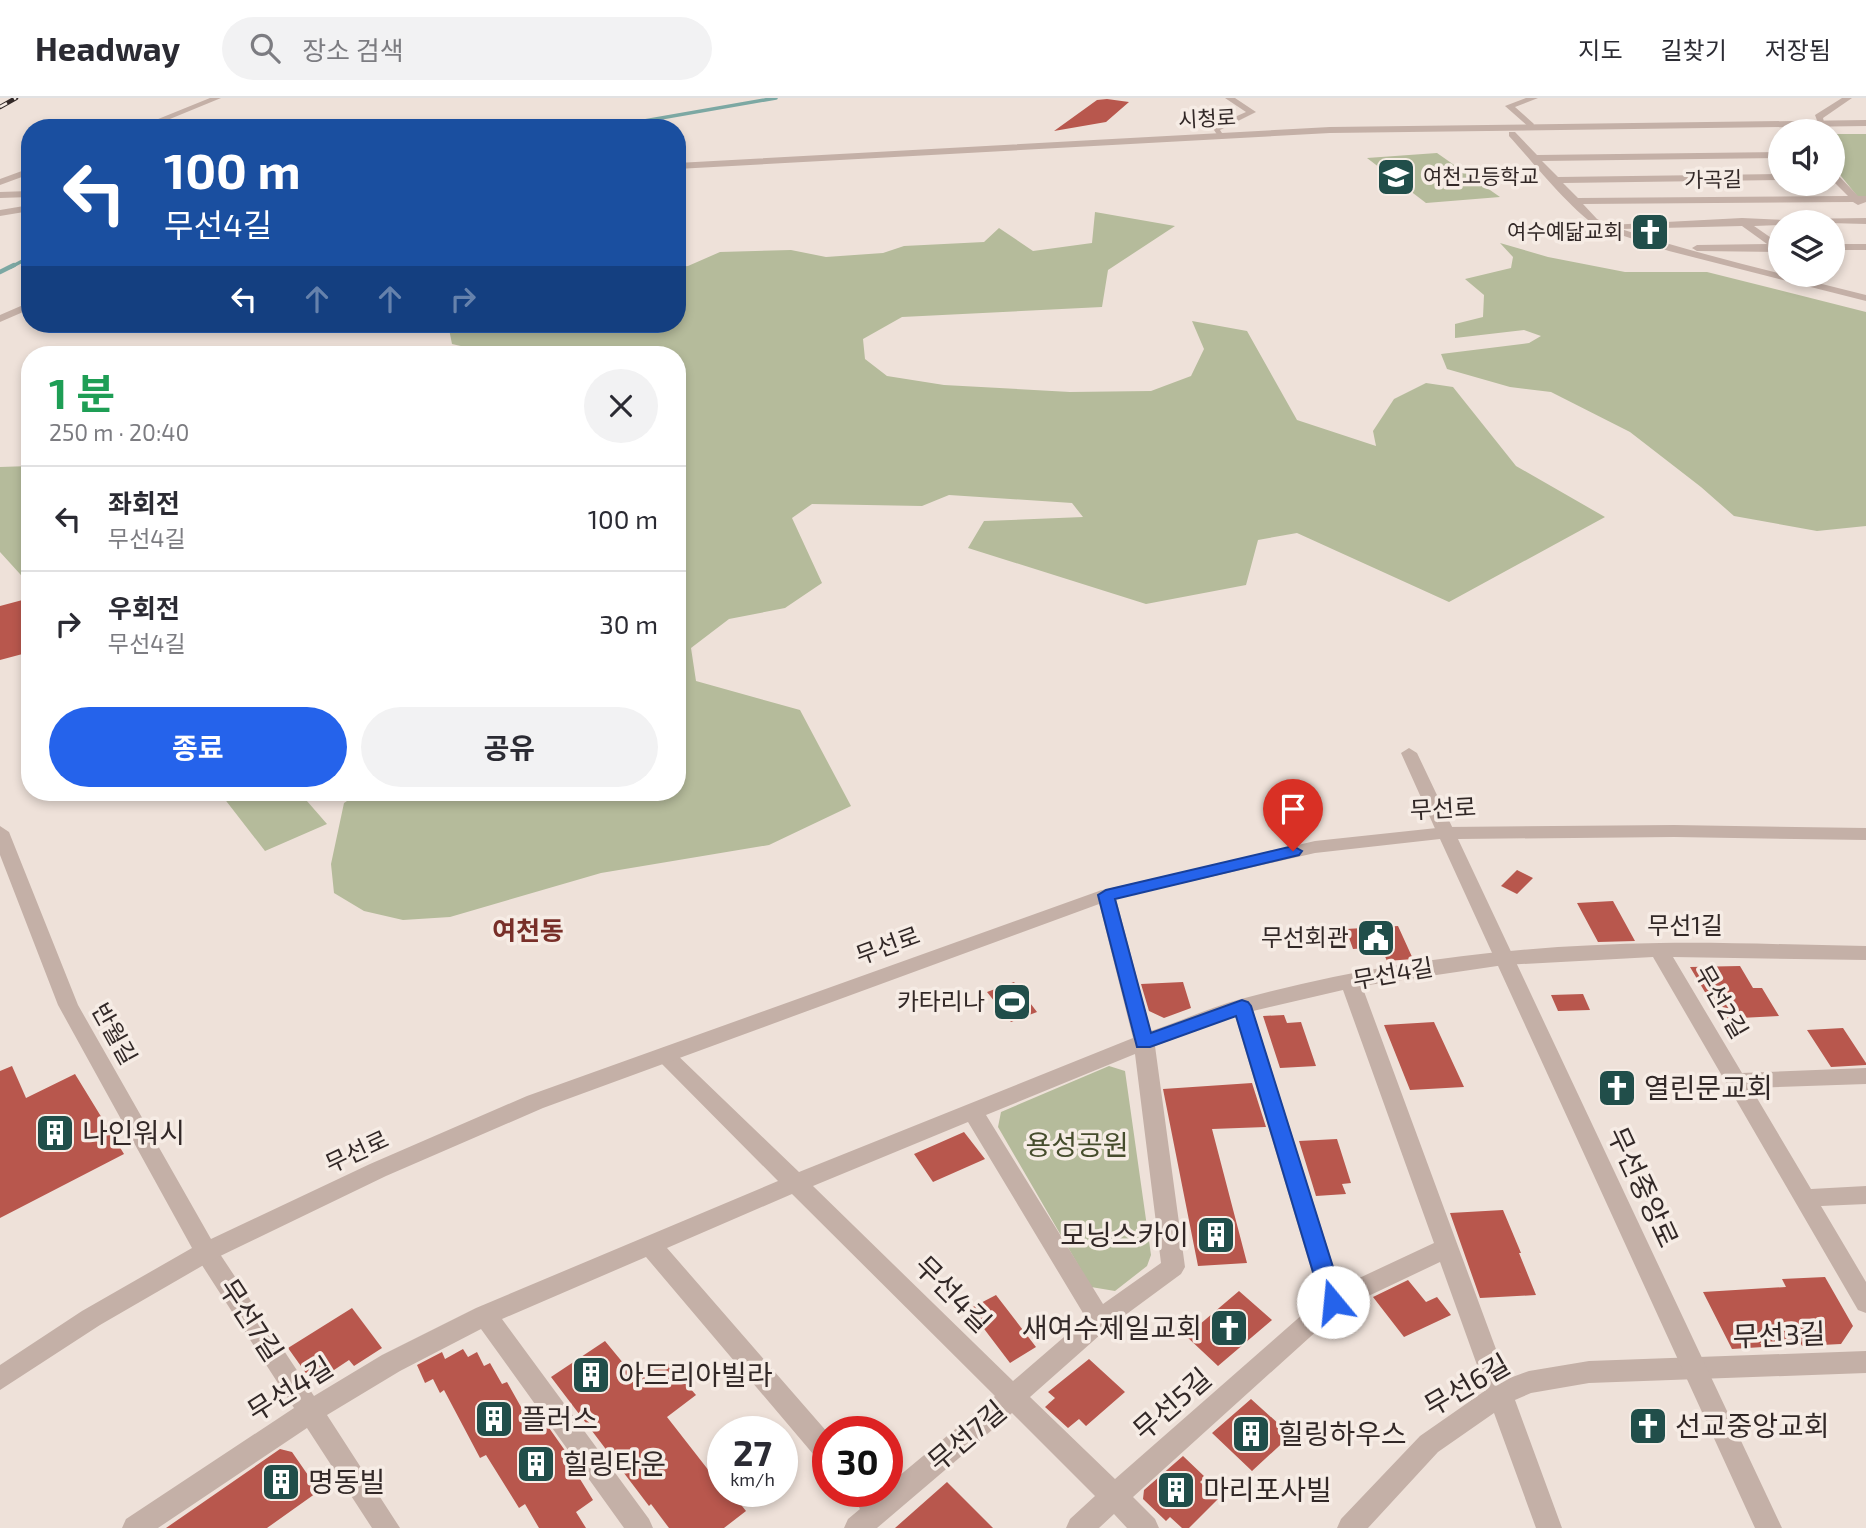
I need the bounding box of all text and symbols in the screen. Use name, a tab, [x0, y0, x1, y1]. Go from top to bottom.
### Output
search box	[222, 17, 712, 80]
text: Headway	[35, 28, 180, 68]
icon: search	[246, 29, 284, 67]
text: 장소 검색	[302, 34, 404, 65]
text: 지도	[1578, 35, 1623, 64]
text: 길찾기	[1661, 35, 1727, 64]
text: 저장됨	[1765, 35, 1831, 64]
street label: 시청로	[1177, 104, 1237, 132]
map controls	[1768, 119, 1845, 287]
button: sound	[1768, 119, 1845, 196]
text: 100 m	[164, 140, 301, 199]
icon: left	[49, 147, 140, 238]
school or university icon: 여천고등학교	[1375, 156, 1417, 198]
place label: 여천고등학교	[1423, 163, 1539, 188]
street label: 가곡길	[1684, 165, 1742, 192]
text: 무선4길	[164, 205, 272, 243]
button: layers	[1768, 210, 1845, 287]
church icon: 여수예닮교회	[1629, 211, 1671, 253]
place label: 여수예닮교회	[1507, 218, 1623, 243]
icon: left	[225, 280, 263, 318]
icon: ahead	[298, 280, 336, 318]
icon: ahead	[371, 280, 409, 318]
icon: right	[444, 280, 482, 318]
text: 1 분	[49, 367, 115, 417]
button: close	[584, 369, 658, 443]
text: 250 m · 20:40	[49, 418, 189, 446]
text: 좌회전	[108, 487, 180, 518]
icon: left	[49, 500, 87, 538]
text: 100 m	[588, 503, 658, 534]
text: 무선4길	[108, 524, 186, 552]
text: 우회전	[108, 592, 180, 623]
icon: right	[49, 605, 87, 643]
text: 30 m	[599, 608, 658, 639]
text: 무선4길	[108, 629, 186, 657]
button: 종료	[49, 707, 347, 787]
button: 공유	[361, 707, 658, 787]
pin	[1263, 779, 1323, 851]
icon: arrive	[1274, 790, 1312, 828]
street label: 무선로	[1409, 791, 1477, 824]
street label: 무선1길	[1647, 910, 1723, 939]
district label: 여천동	[492, 914, 564, 945]
public building icon: 무선회관	[1355, 917, 1397, 959]
street label: 무선로	[851, 920, 924, 970]
place label: 무선회관	[1261, 922, 1349, 951]
street label: 무선4길	[1350, 951, 1435, 994]
street label: 무선2길	[1690, 959, 1755, 1043]
sports icon: 카타리나	[991, 981, 1033, 1023]
place label: 카타리나	[897, 986, 985, 1015]
street label: 반월길	[87, 997, 144, 1069]
church icon: 열린문교회	[1596, 1067, 1638, 1109]
place label: 열린문교회	[1644, 1070, 1773, 1104]
building icon: 나인워시	[34, 1112, 76, 1154]
place label: 나인워시	[82, 1115, 185, 1149]
street label: 무선중앙로	[1601, 1121, 1687, 1252]
street label: 무선로	[320, 1123, 393, 1178]
park label: 용성공원	[1025, 1127, 1129, 1161]
building icon: 모닝스카이	[1195, 1214, 1237, 1256]
place label: 모닝스카이	[1060, 1217, 1189, 1251]
street label: 무선4길	[908, 1248, 999, 1339]
position arrow	[1296, 1265, 1370, 1339]
street label: 무선7길	[213, 1272, 291, 1367]
church icon: 새여수제일교회	[1208, 1307, 1250, 1349]
place label: 새여수제일교회	[1022, 1310, 1202, 1344]
street label: 무선3길	[1732, 1315, 1826, 1353]
street label: 무선6길	[1418, 1346, 1515, 1422]
street label: 무선4길	[240, 1349, 339, 1428]
building icon: 아드리아빌라	[570, 1354, 612, 1396]
place label: 아드리아빌라	[618, 1357, 773, 1391]
street label: 무선5길	[1125, 1360, 1217, 1446]
street label: 무선7길	[920, 1393, 1012, 1478]
building icon: 플러스	[473, 1398, 515, 1440]
place label: 플러스	[521, 1401, 598, 1435]
church icon: 선교중앙교회	[1627, 1405, 1669, 1447]
place label: 선교중앙교회	[1675, 1408, 1830, 1442]
building icon: 힐링하우스	[1230, 1413, 1272, 1455]
speed limit sign: 30	[812, 1416, 903, 1507]
place label: 힐링하우스	[1278, 1416, 1407, 1450]
text: 27	[733, 1431, 772, 1473]
building icon: 힐링타운	[515, 1443, 557, 1485]
place label: 힐링타운	[563, 1446, 666, 1480]
building icon: 명동빌	[260, 1461, 302, 1503]
place label: 명동빌	[308, 1464, 385, 1498]
text: km/h	[730, 1468, 775, 1490]
building icon: 마리포사빌	[1155, 1469, 1197, 1511]
place label: 마리포사빌	[1203, 1472, 1332, 1506]

